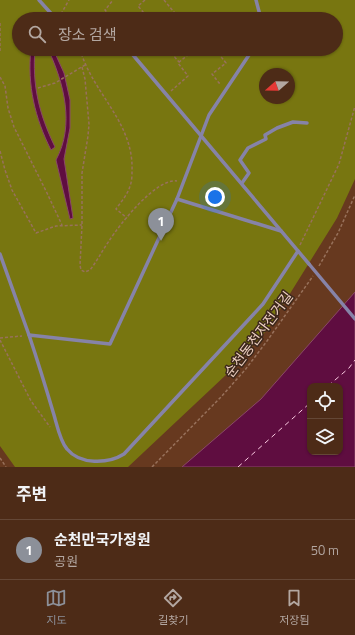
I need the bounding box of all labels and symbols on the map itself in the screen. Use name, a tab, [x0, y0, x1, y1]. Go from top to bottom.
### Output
north arrow	[259, 68, 295, 104]
your location	[205, 187, 225, 207]
pin: 1	[148, 208, 174, 241]
street label: 순천동천자전거길	[219, 287, 297, 381]

